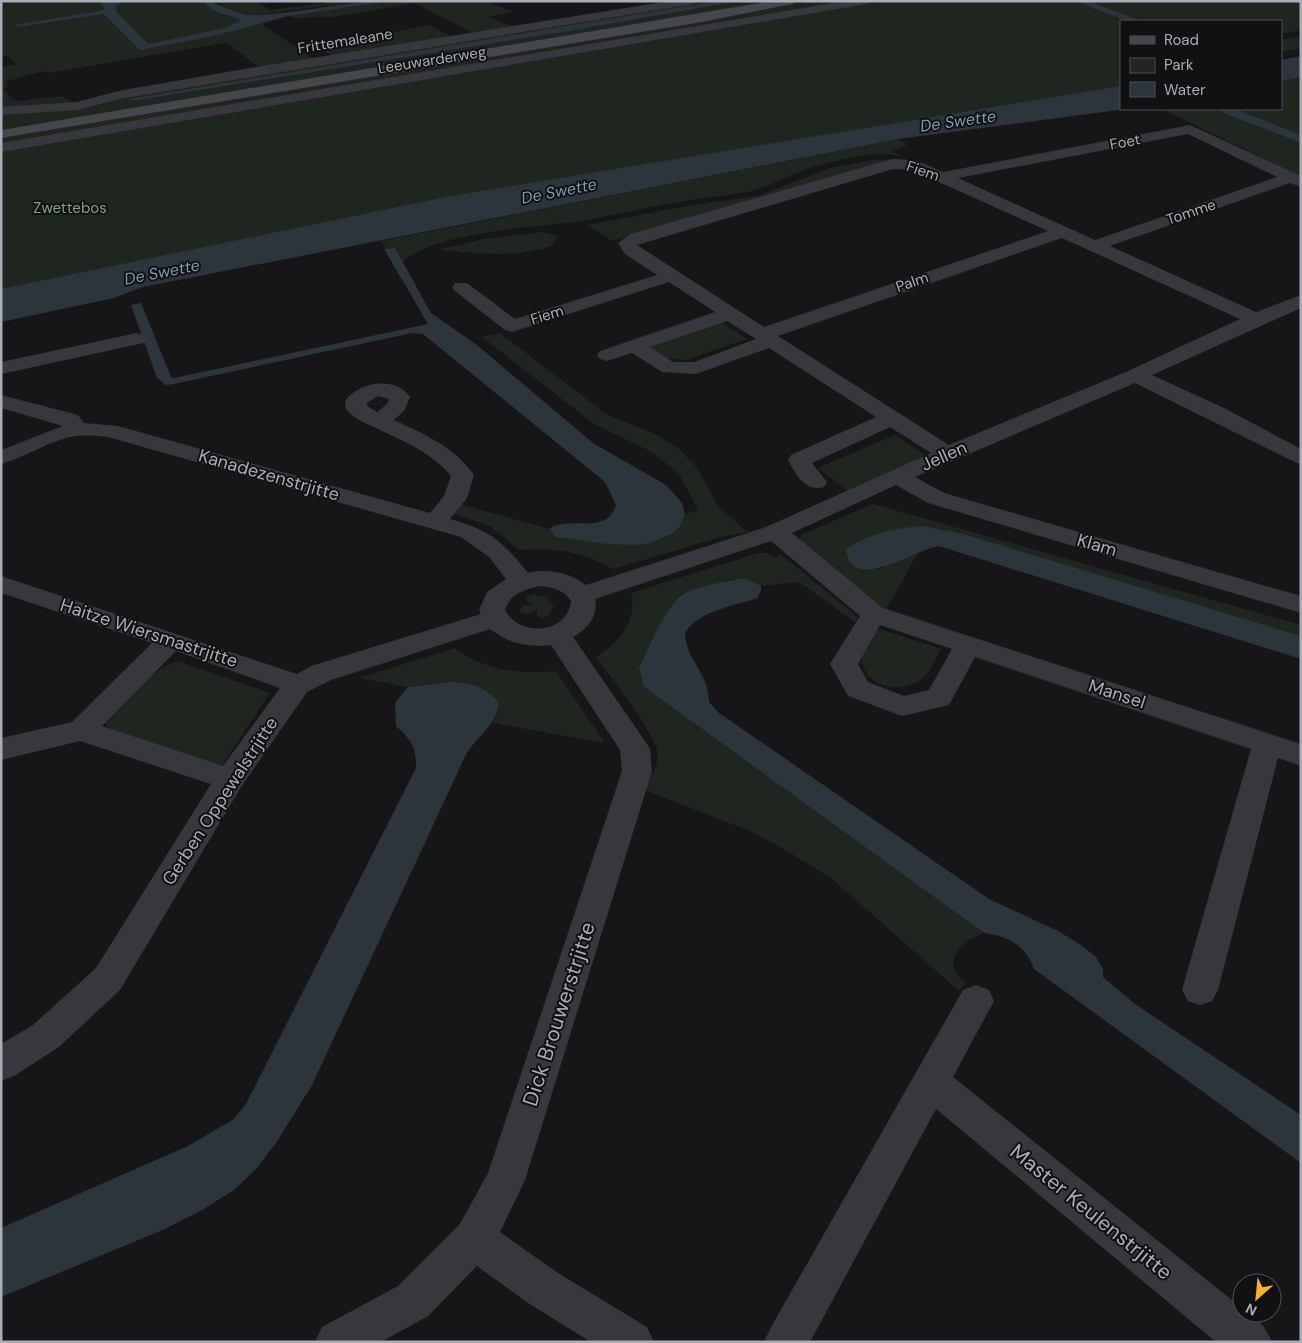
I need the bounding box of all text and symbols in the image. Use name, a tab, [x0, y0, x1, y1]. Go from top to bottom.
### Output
legend	[1120, 20, 1282, 110]
street label: Frittemaleane	[296, 24, 394, 58]
text: Road	[1164, 30, 1199, 50]
street label: Leeuwarderweg	[376, 42, 488, 78]
text: Park	[1164, 55, 1194, 75]
text: Water	[1164, 80, 1206, 100]
water label: De Swette	[919, 105, 997, 137]
street label: Foet	[1108, 129, 1142, 155]
street label: Fiem	[904, 156, 942, 186]
water label: De Swette	[519, 173, 599, 209]
street label: Tomme	[1164, 194, 1218, 230]
park label: Zwettebos	[33, 198, 107, 218]
water label: De Swette	[122, 254, 202, 290]
street label: Palm	[893, 267, 931, 297]
street label: Fiem	[528, 301, 566, 329]
street label: Jellen	[917, 435, 971, 477]
street label: Kanadezenstrjitte	[196, 443, 342, 507]
street label: Klam	[1074, 528, 1120, 562]
street label: Haitze Wiersmastrjitte	[57, 593, 241, 673]
street label: Mansel	[1085, 674, 1149, 714]
street label: Gerben Oppewalstrjitte	[157, 712, 283, 890]
street label: Dick Brouwerstrjitte	[516, 918, 602, 1110]
street label: Master Keulenstrjitte	[1004, 1138, 1178, 1286]
north arrow	[1232, 1273, 1282, 1323]
text: N	[1242, 1299, 1260, 1320]

